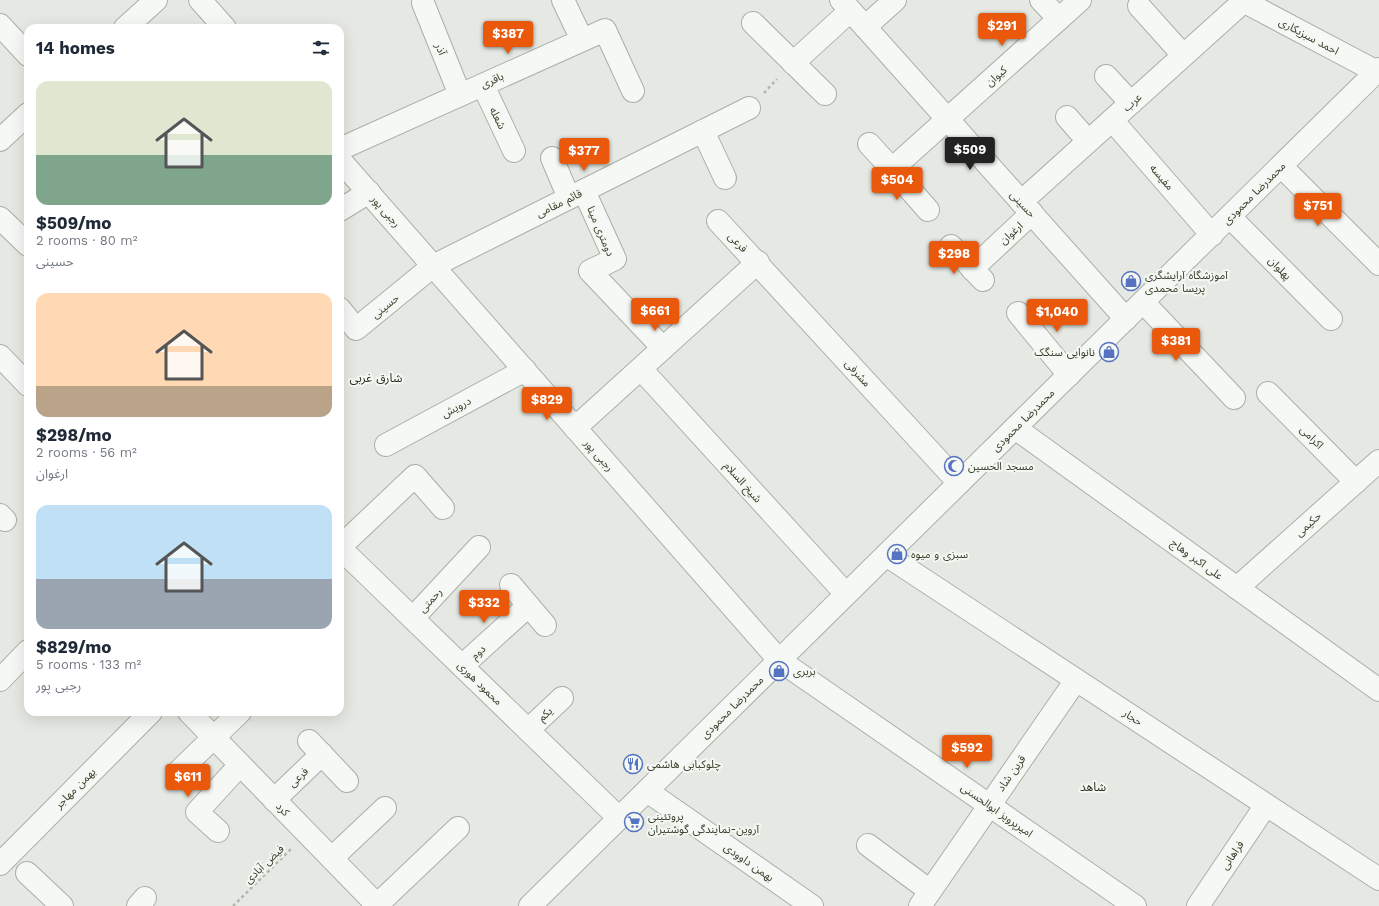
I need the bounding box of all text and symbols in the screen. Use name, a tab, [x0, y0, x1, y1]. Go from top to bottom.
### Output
pin: $291	[978, 13, 1026, 47]
street label: احمد سبزیکاری	[1277, 15, 1341, 58]
text: $291	[987, 18, 1017, 33]
pin: $387	[484, 21, 532, 55]
text: $387	[492, 26, 524, 41]
icon: filters	[310, 37, 332, 59]
text: 14 homes	[36, 38, 115, 58]
street label: آذر	[432, 40, 449, 58]
street label: کیوان	[983, 63, 1010, 89]
street label: باقری	[479, 70, 506, 91]
street label: عرب	[1120, 90, 1145, 114]
street label: شعله	[487, 105, 509, 132]
icon: home	[148, 107, 220, 179]
pin: $509	[946, 137, 994, 171]
pin: $377	[560, 138, 608, 172]
text: $509	[954, 142, 986, 157]
text: $377	[568, 143, 600, 158]
street label: محمدرضا محمودی	[1220, 159, 1289, 227]
street label: مفیسه	[1147, 162, 1177, 193]
pin: $504	[873, 167, 921, 201]
text: $504	[881, 172, 913, 187]
street label: قائم مقامی	[534, 187, 585, 222]
street label: حسینی	[1007, 188, 1039, 221]
street label: رجبی پور	[367, 192, 403, 231]
pin: $751	[1294, 193, 1342, 227]
text: $751	[1303, 198, 1333, 213]
street label: دومتری مینا	[584, 204, 617, 258]
text: $509/mo	[36, 213, 111, 233]
street label: ارغوان	[997, 219, 1026, 247]
street label: فرعی	[725, 230, 750, 255]
text: 2 rooms · 80 m²	[36, 233, 137, 248]
pin: $298	[930, 241, 978, 275]
text: $298	[938, 246, 970, 261]
text: حسینی	[36, 254, 74, 269]
street label: پهلوان	[1265, 254, 1294, 283]
place label: آموزشگاه آرایشگری پریسا محمدی	[1145, 269, 1229, 296]
shop icon: آموزشگاه آرایشگری پریسا محمدی	[1120, 270, 1142, 292]
street label: حسینی	[369, 291, 402, 321]
pin: $661	[631, 298, 679, 332]
pin: $1,040	[1024, 299, 1090, 333]
text: $661	[640, 303, 670, 318]
text: $1,040	[1036, 304, 1078, 319]
icon: home	[148, 319, 220, 391]
pin: $381	[1152, 328, 1200, 362]
text: $381	[1161, 333, 1191, 348]
shop icon: نانوایی سنگک	[1098, 341, 1120, 363]
place label: نانوایی سنگک	[1034, 346, 1095, 359]
street label: مشرفی	[842, 357, 873, 390]
district label: شارق غربی	[350, 371, 402, 385]
street label: محمدرضا محمودی	[989, 386, 1058, 454]
pin: $829	[523, 387, 571, 421]
text: $829	[531, 392, 563, 407]
street label: درویش	[439, 394, 473, 421]
street label: اکرامی	[1297, 423, 1326, 452]
text: $298/mo	[36, 425, 112, 445]
street label: رجبی پور	[580, 436, 616, 475]
text: 2 rooms · 56 m²	[36, 445, 137, 460]
mosque icon: مسجد الحسین	[943, 455, 965, 477]
street label: شیخ السلام	[720, 459, 765, 506]
place label: مسجد الحسین	[968, 460, 1034, 473]
text: ارغوان	[36, 466, 68, 481]
street label: حکیمی	[1293, 509, 1324, 539]
icon: home	[148, 531, 220, 603]
street label: علی اکبر وهاج	[1168, 536, 1226, 584]
shop icon: سبزی و میوه	[886, 543, 908, 565]
place label: سبزی و میوه	[911, 548, 968, 561]
street label: رحمتی	[416, 585, 445, 615]
pin: $332	[460, 590, 508, 624]
text: $332	[468, 595, 500, 610]
text: $829/mo	[36, 637, 111, 657]
street label: دوم	[468, 642, 489, 663]
text: 5 rooms · 133 m²	[36, 657, 141, 672]
street label: محمود هوری	[455, 659, 505, 708]
shop icon: بربری	[768, 660, 790, 682]
place label: بربری	[793, 665, 816, 678]
street label: محمدرضا محمودی	[698, 673, 767, 741]
text: رجبی پور	[36, 678, 81, 693]
street label: یکم	[535, 704, 557, 726]
street label: حجار	[1120, 706, 1145, 729]
pin: $592	[943, 735, 991, 769]
text: $592	[951, 740, 983, 755]
restaurant icon: چلوکبابی هاشمی	[622, 753, 644, 775]
street label: قرین شاد	[994, 753, 1029, 794]
place label: چلوکبابی هاشمی	[647, 758, 721, 772]
pin: $611	[164, 764, 212, 798]
street label: بهمن مهاجر	[52, 765, 98, 812]
street label: فرعی	[286, 765, 311, 790]
text: $611	[174, 769, 202, 784]
district label: شاهد	[1080, 780, 1106, 794]
street label: امیرپرویز ابوالحسنی	[958, 781, 1035, 841]
street label: کرد	[273, 800, 292, 819]
place label: پروتئینی آروین-نمایندگی گوشتیران	[648, 810, 760, 836]
supermarket icon: پروتئینی آروین-نمایندگی گوشتیران	[623, 811, 645, 833]
street label: فراهانی	[1218, 838, 1247, 872]
street label: بهمن داوودی	[721, 840, 776, 884]
street label: فیض آبادی	[242, 842, 287, 886]

